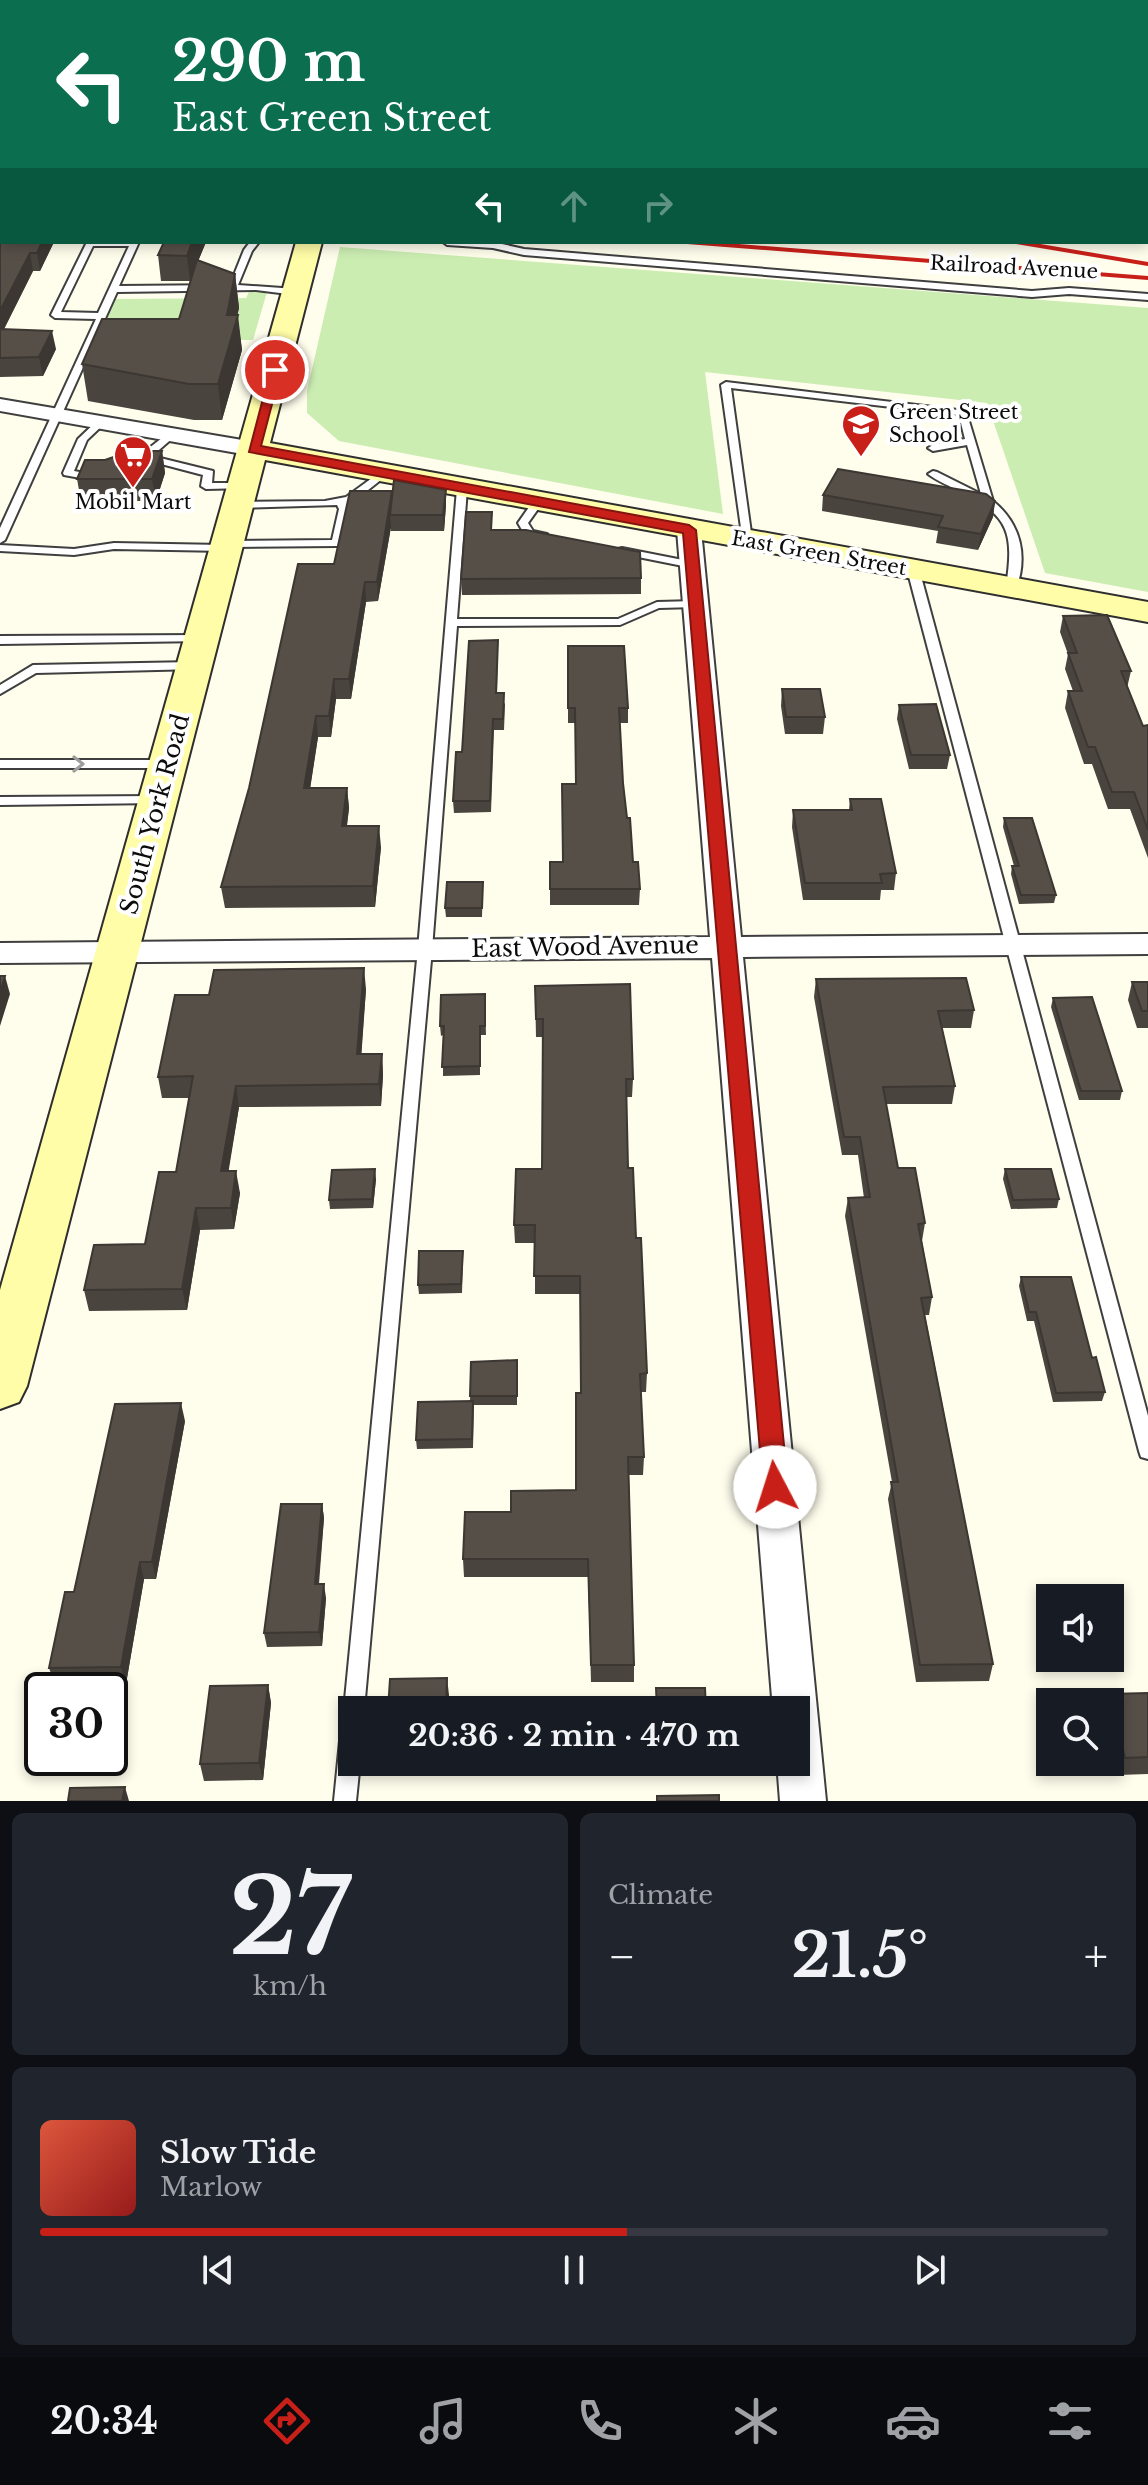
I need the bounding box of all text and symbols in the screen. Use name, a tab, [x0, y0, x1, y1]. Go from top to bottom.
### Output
text: 290 m	[172, 27, 365, 96]
icon: left	[40, 32, 144, 136]
text: East Green Street	[172, 96, 491, 141]
icon: left	[468, 184, 512, 228]
icon: ahead	[552, 184, 596, 228]
icon: right	[636, 184, 680, 228]
street label: Railroad Avenue	[929, 251, 1099, 283]
pin	[241, 336, 309, 404]
icon: arrive	[253, 348, 297, 392]
place label: Green Street School	[889, 400, 1019, 447]
school or university icon: Green Street School	[840, 403, 882, 458]
supermarket icon: Mobil Mart	[112, 434, 154, 489]
place label: Mobil Mart	[75, 490, 192, 514]
street label: East Green Street	[730, 526, 909, 580]
street label: South York Road	[114, 710, 195, 917]
one-way arrow	[72, 755, 85, 773]
street label: East Wood Avenue	[471, 930, 699, 963]
position arrow	[733, 1445, 817, 1529]
map controls	[1036, 1584, 1124, 1776]
button: sound	[1036, 1584, 1124, 1672]
speed limit sign: 30	[24, 1672, 128, 1776]
button: search	[1036, 1688, 1124, 1776]
text: 20:36 · 2 min · 470 m	[408, 1717, 740, 1754]
text: 27	[229, 1853, 351, 1982]
text: Climate	[608, 1879, 713, 1911]
text: 21.5°	[792, 1919, 928, 1993]
text: −	[608, 1929, 636, 1984]
text: +	[1084, 1929, 1108, 1984]
text: km/h	[253, 1970, 327, 2002]
text: Slow Tide	[160, 2134, 316, 2171]
text: Marlow	[160, 2171, 262, 2203]
icon: previous	[196, 2248, 240, 2292]
icon: pause	[552, 2248, 596, 2292]
icon: next	[908, 2248, 952, 2292]
icon: directions	[259, 2393, 315, 2449]
icon: music	[415, 2393, 471, 2449]
icon: phone	[572, 2393, 628, 2449]
icon: climate	[728, 2393, 784, 2449]
icon: car	[885, 2393, 941, 2449]
icon: filters	[1042, 2393, 1098, 2449]
text: 20:34	[50, 2399, 158, 2444]

